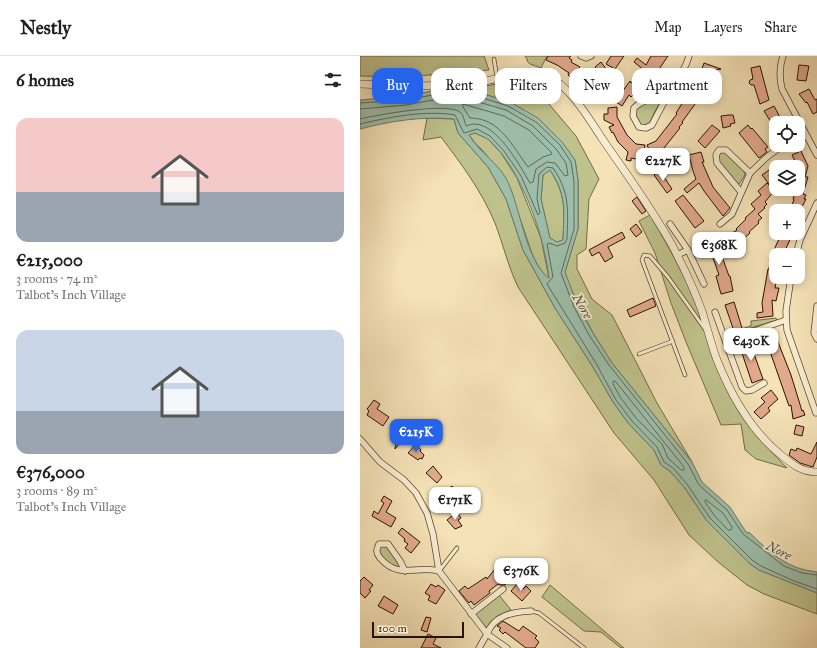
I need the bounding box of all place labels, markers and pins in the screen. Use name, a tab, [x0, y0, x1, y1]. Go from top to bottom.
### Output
pin: €227K	[635, 148, 691, 182]
pin: €368K	[691, 232, 747, 266]
pin: €430K	[723, 328, 779, 362]
pin: €215K	[388, 419, 444, 453]
pin: €171K	[427, 487, 483, 521]
pin: €376K	[493, 558, 549, 592]

